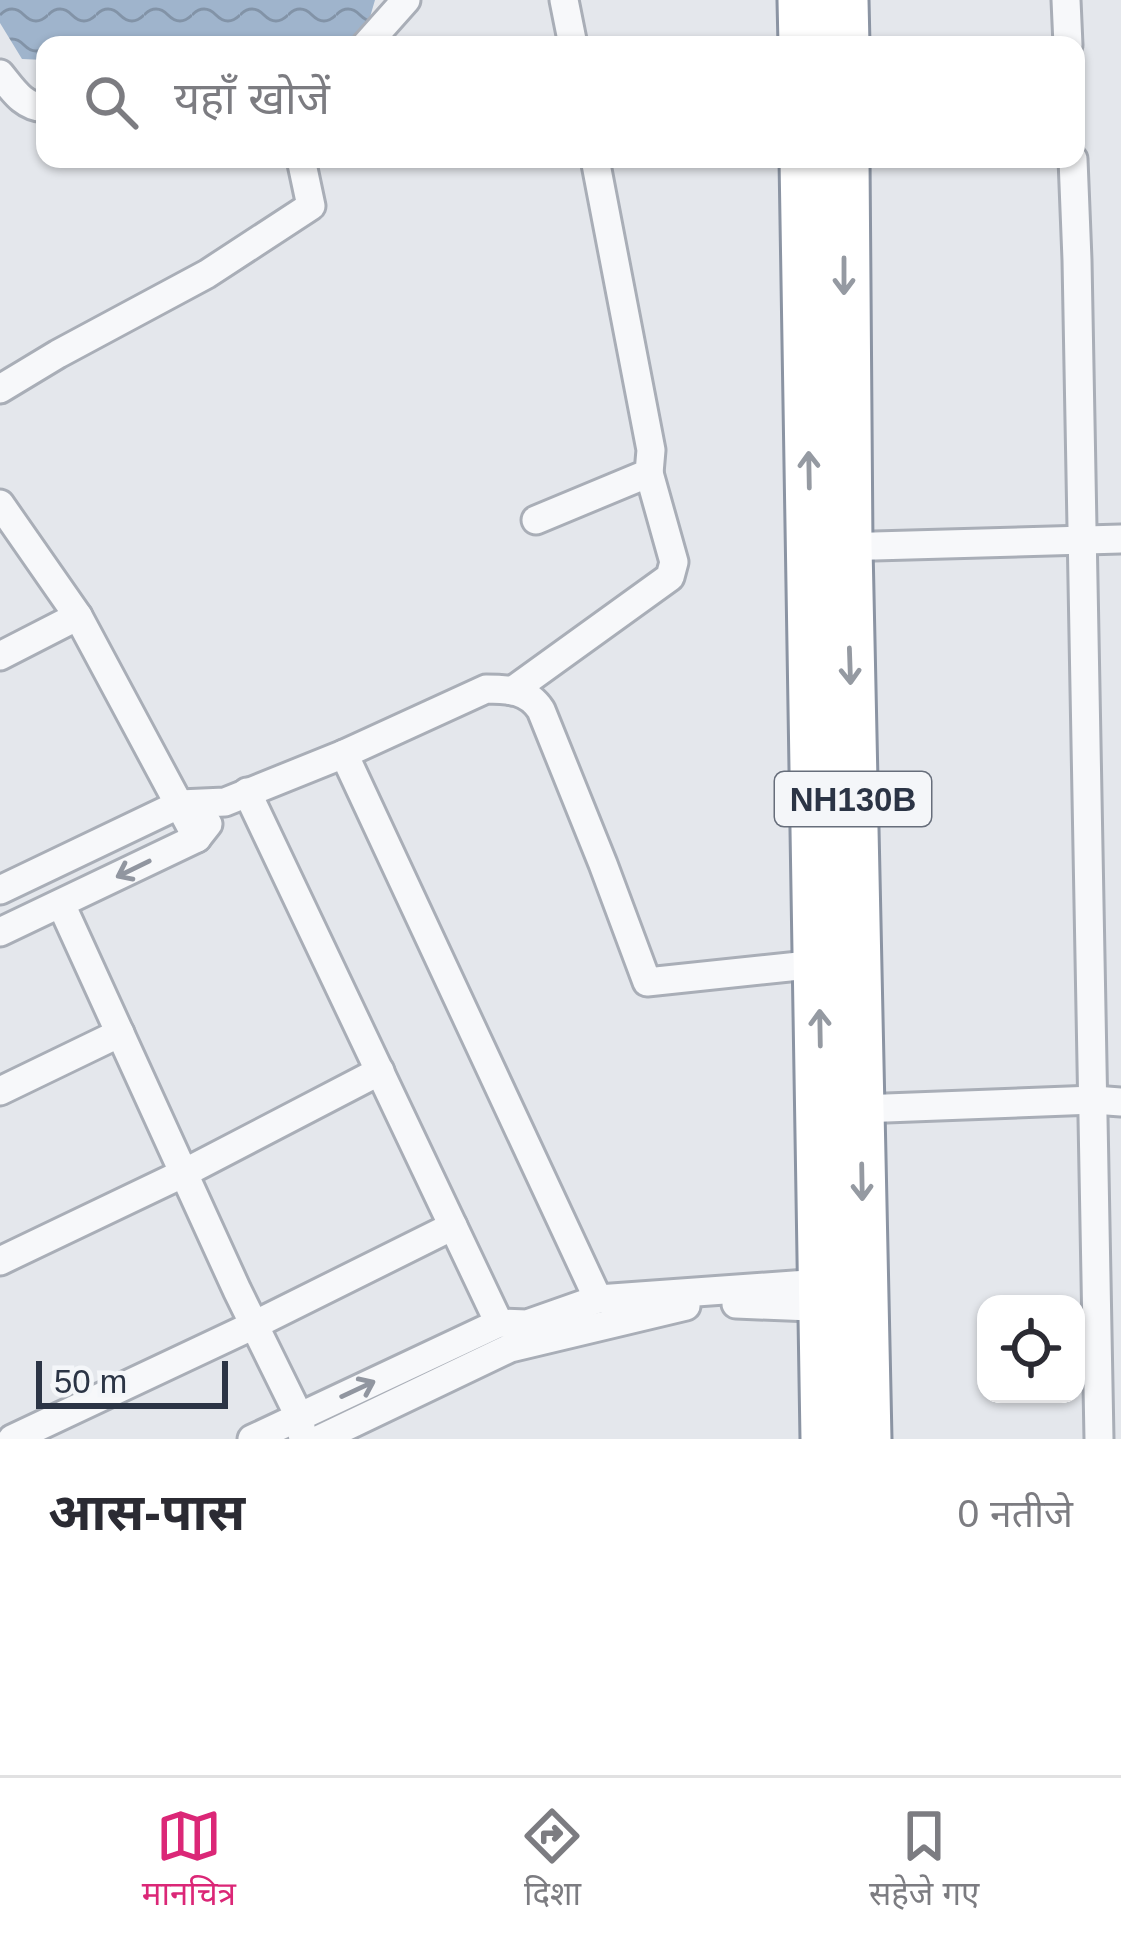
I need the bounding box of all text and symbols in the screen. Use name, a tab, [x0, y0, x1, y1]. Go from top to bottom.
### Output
search box	[36, 36, 1085, 168]
icon: search	[78, 69, 144, 135]
text: यहाँ खोजें	[174, 73, 330, 124]
one-way arrow	[833, 256, 855, 295]
one-way arrow	[798, 451, 821, 490]
one-way arrow	[838, 646, 861, 685]
road number: NH130B	[775, 772, 931, 826]
one-way arrow	[116, 859, 152, 881]
one-way arrow	[808, 1009, 831, 1048]
one-way arrow	[850, 1162, 873, 1201]
map controls	[977, 1295, 1085, 1403]
button: locate	[977, 1295, 1085, 1403]
scale bar	[36, 1355, 228, 1408]
text: 50 m	[54, 1363, 127, 1400]
one-way arrow	[339, 1377, 375, 1399]
text: आस-पास	[48, 1484, 245, 1541]
text: 0 नतीजे	[958, 1492, 1073, 1535]
tab: मानचित्र	[142, 1803, 236, 1918]
tab: दिशा	[519, 1803, 585, 1918]
tab: सहेजे गए	[869, 1803, 979, 1918]

